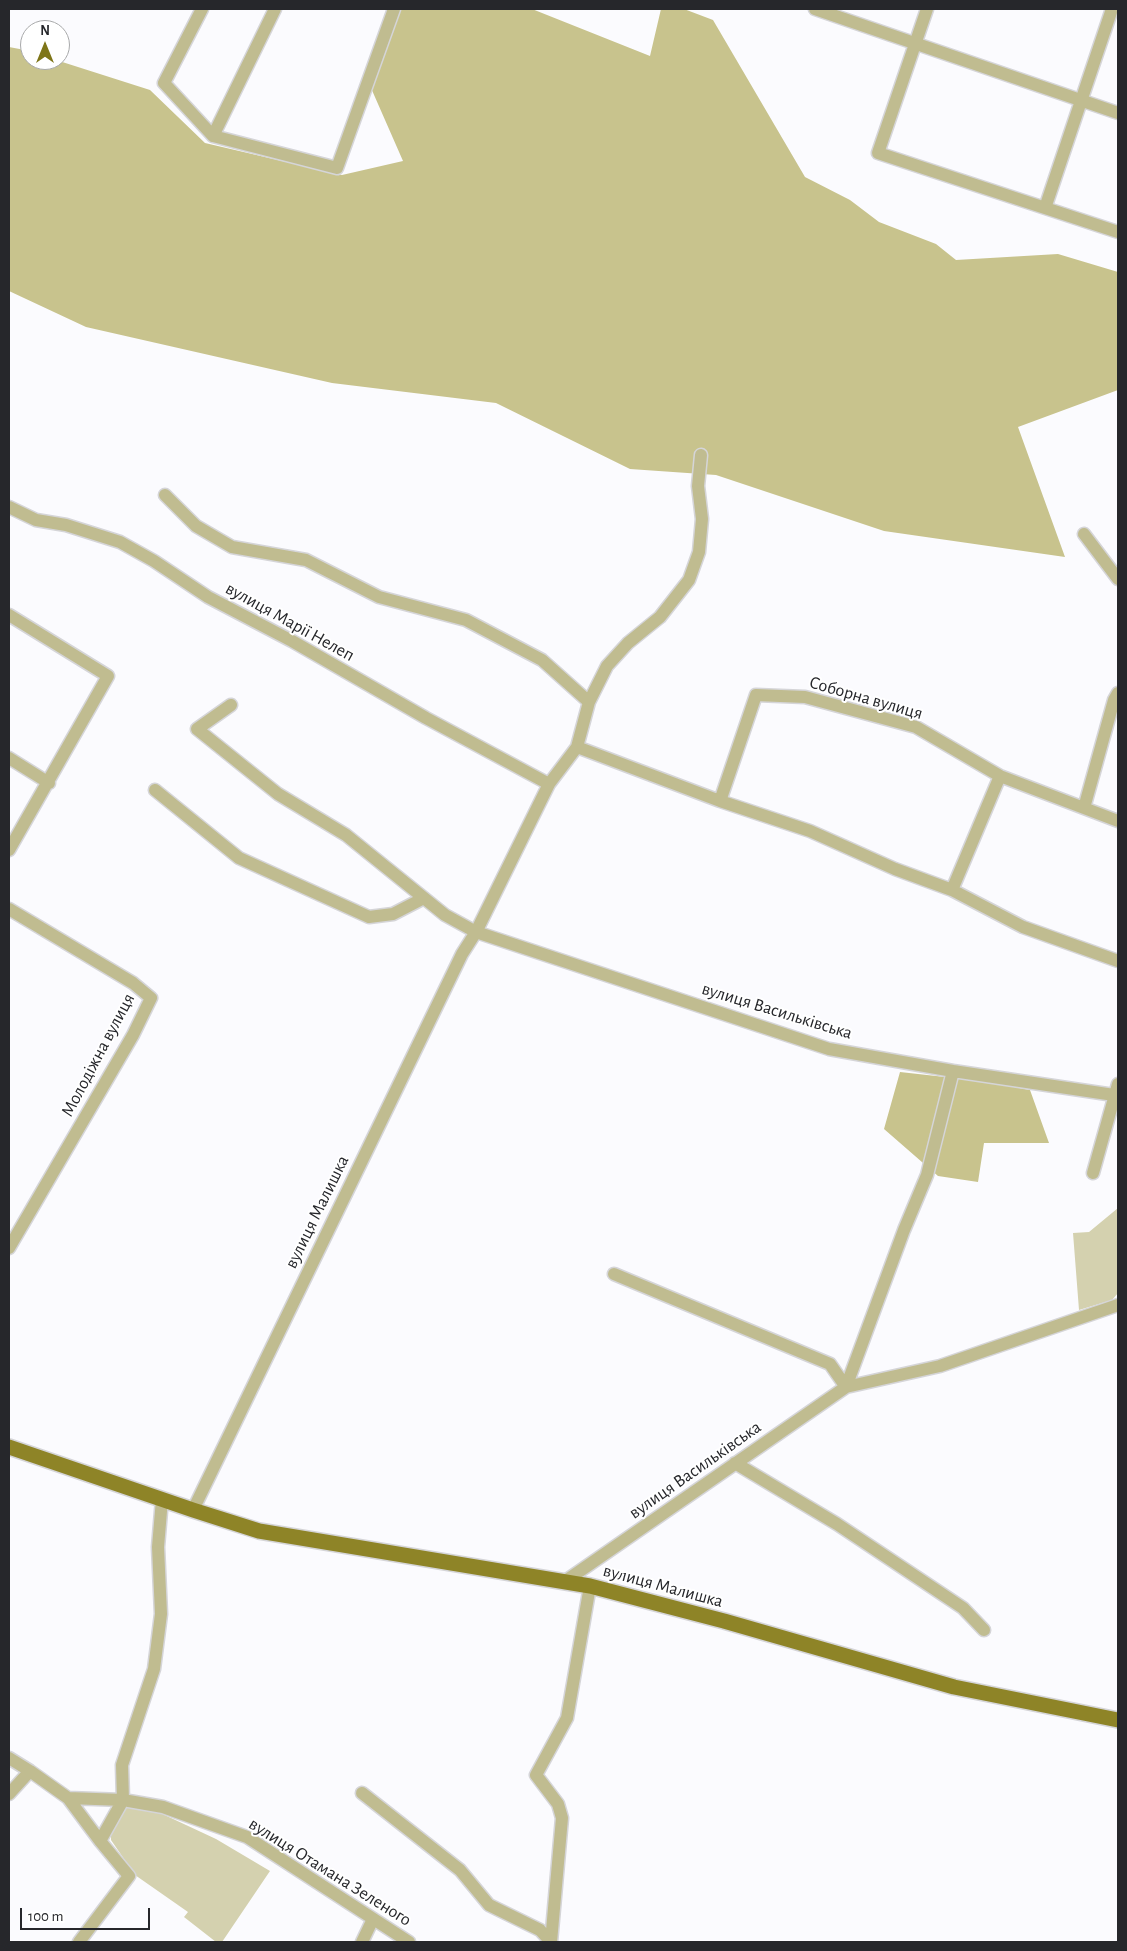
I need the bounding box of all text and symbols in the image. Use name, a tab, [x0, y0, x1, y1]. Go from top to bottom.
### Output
north arrow	[20, 20, 70, 70]
text: N	[40, 24, 50, 38]
street label: вулиця Марії Нелеп	[222, 578, 358, 666]
street label: Соборна вулиця	[807, 671, 925, 725]
street label: вулиця Васильківська	[699, 978, 855, 1044]
street label: Молодіжна вулиця	[56, 990, 140, 1120]
street label: вулиця Малишка	[280, 1152, 354, 1272]
street label: вулиця Васильківська	[625, 1416, 765, 1524]
street label: вулиця Малишка	[601, 1560, 725, 1612]
street label: вулиця Отамана Зеленого	[245, 1813, 415, 1931]
scale bar	[22, 1898, 152, 1930]
text: 100 m	[28, 1909, 63, 1924]

